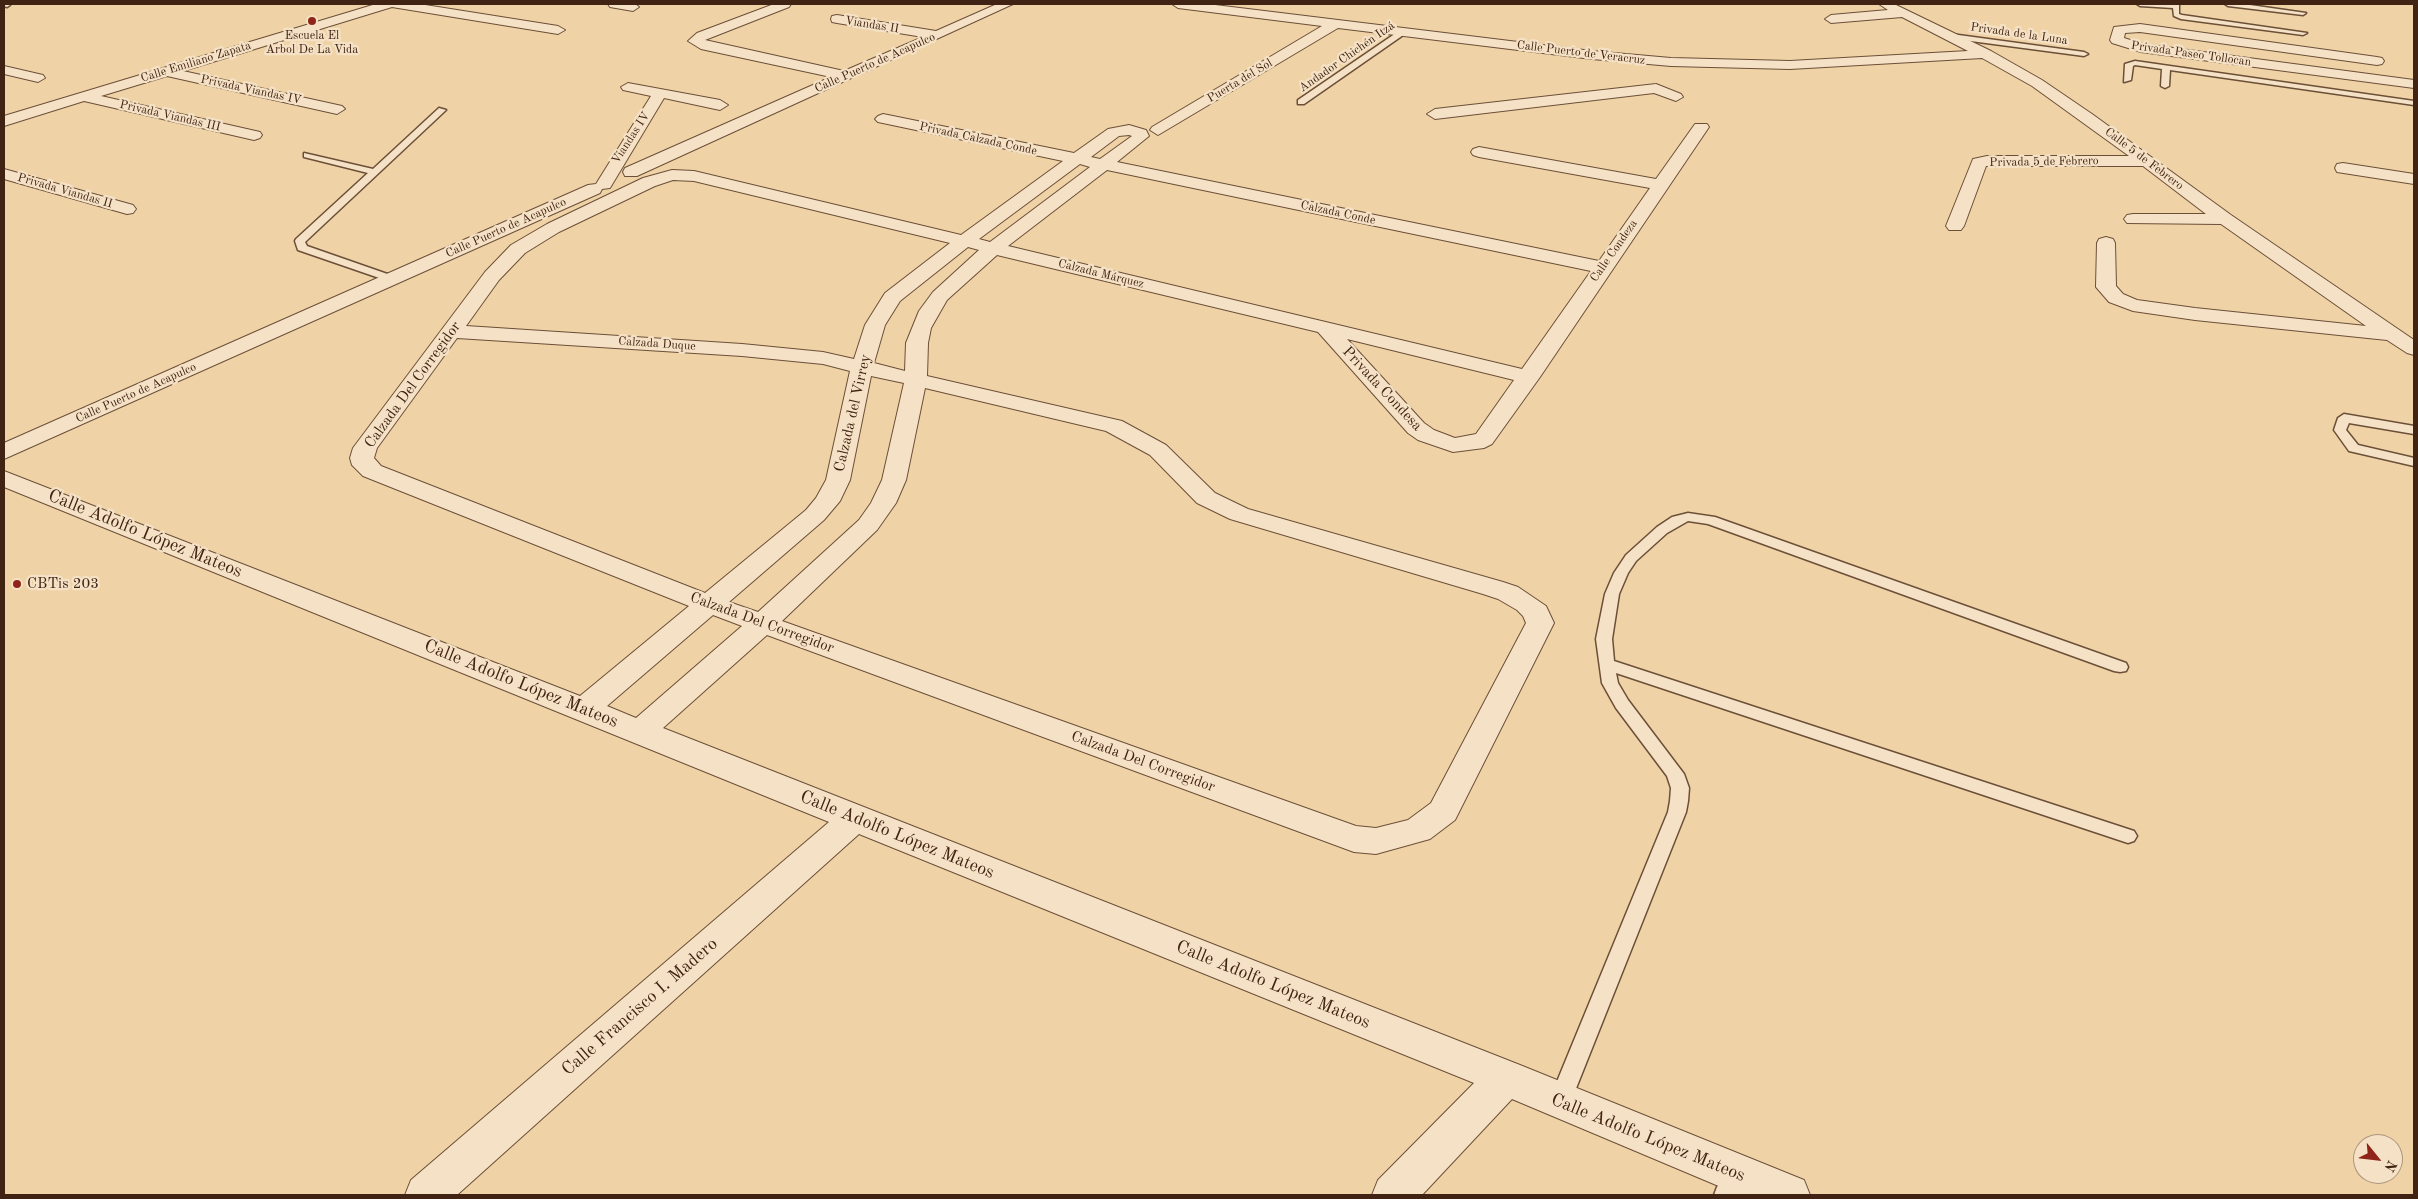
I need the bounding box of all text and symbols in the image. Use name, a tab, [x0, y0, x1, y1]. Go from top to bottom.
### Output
street label: Viandas II	[844, 14, 900, 36]
marker: Escuela El Arbol De La Vida	[306, 15, 318, 27]
street label: Andador Chichén Itzá	[1296, 19, 1398, 95]
street label: Privada de la Luna	[1969, 20, 2069, 48]
place label: Escuela El Arbol De La Vida	[266, 29, 358, 57]
street label: Calle Puerto de Acapulco	[813, 30, 937, 96]
street label: Calle Emiliano Zapata	[139, 38, 253, 86]
street label: Calle Puerto de Veracruz	[1516, 38, 1646, 68]
street label: Privada Paseo Tollocan	[2130, 38, 2252, 70]
street label: Puerta del Sol	[1205, 56, 1275, 106]
street label: Privada Viandas IV	[199, 72, 303, 108]
street label: Privada Viandas III	[118, 97, 222, 135]
street label: Viandas IV	[609, 109, 653, 167]
street label: Privada Calzada Conde	[918, 119, 1038, 159]
street label: Calle 5 de Febrero	[2102, 125, 2186, 193]
street label: Privada 5 de Febrero	[1989, 154, 2099, 170]
street label: Privada Viandas II	[16, 171, 114, 211]
street label: Calle Puerto de Acapulco	[444, 195, 568, 261]
street label: Calzada Conde	[1299, 198, 1377, 228]
street label: Calle Condeza	[1587, 217, 1641, 285]
street label: Calzada Márquez	[1057, 256, 1145, 292]
street label: Calzada Del Corregidor	[361, 318, 465, 452]
street label: Calzada Duque	[618, 334, 696, 354]
street label: Privada Condesa	[1338, 343, 1426, 435]
street label: Calzada del Virrey	[831, 352, 875, 474]
street label: Calle Puerto de Acapulco	[74, 360, 198, 426]
street label: Calle Adolfo López Mateos	[45, 485, 245, 583]
place label: CBTis 203	[27, 575, 99, 593]
marker: CBTis 203	[11, 578, 23, 590]
street label: Calzada Del Corregidor	[687, 589, 837, 657]
street label: Calle Adolfo López Mateos	[421, 635, 621, 733]
street label: Calzada Del Corregidor	[1068, 728, 1218, 796]
street label: Calle Adolfo López Mateos	[797, 786, 997, 884]
street label: Calle Francisco I. Madero	[558, 933, 722, 1081]
street label: Calle Adolfo López Mateos	[1173, 936, 1373, 1034]
street label: Calle Adolfo López Mateos	[1548, 1089, 1748, 1187]
north arrow	[2353, 1134, 2403, 1184]
text: N	[2382, 1158, 2399, 1174]

